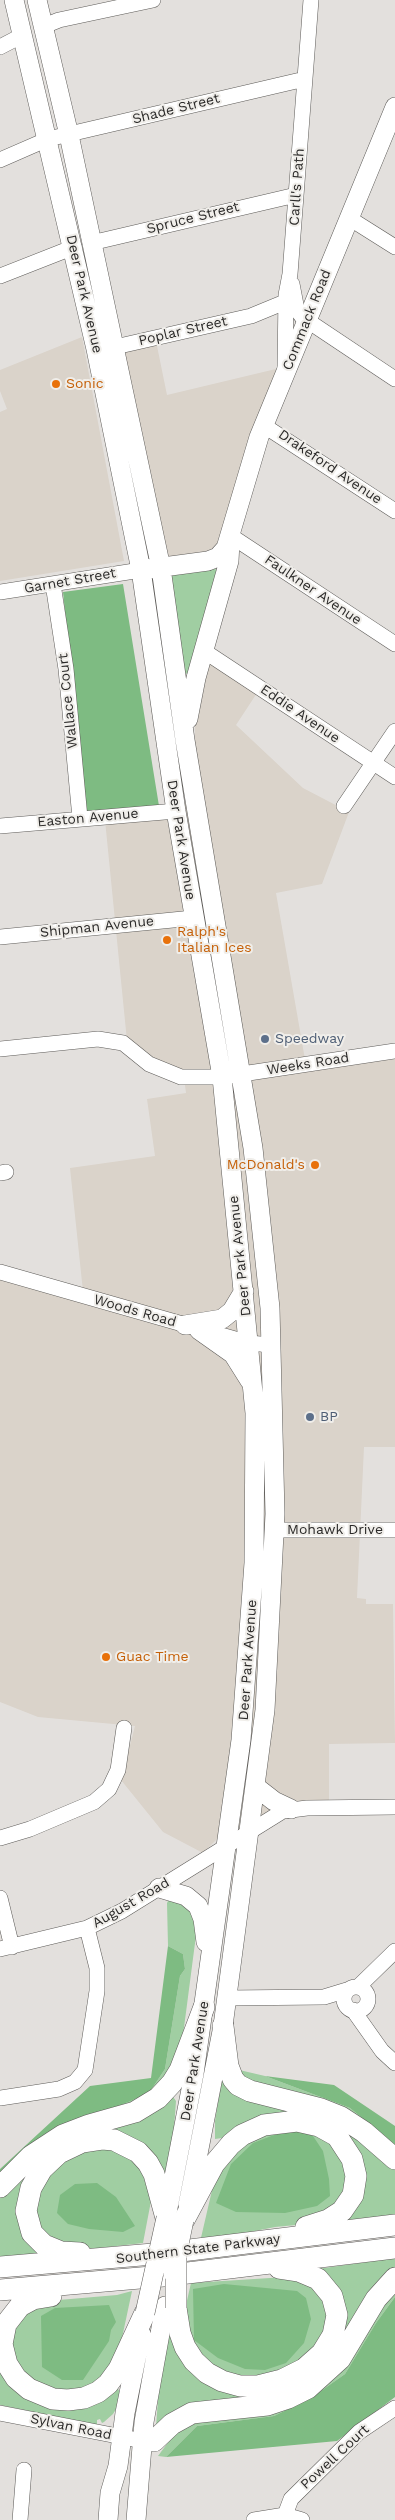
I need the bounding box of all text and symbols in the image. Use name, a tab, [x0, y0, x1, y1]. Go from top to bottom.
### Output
street label: Shade Street	[131, 90, 221, 128]
street label: Carll's Path	[286, 148, 308, 226]
street label: Spruce Street	[145, 198, 241, 238]
street label: Deer Park Avenue	[62, 233, 106, 355]
street label: Commack Road	[279, 267, 335, 373]
street label: Poplar Street	[137, 313, 229, 349]
place label: Sonic	[66, 376, 104, 392]
marker: Sonic	[50, 378, 62, 390]
street label: Drakeford Avenue	[275, 426, 385, 508]
street label: Faulkner Avenue	[261, 551, 365, 629]
street label: Garnet Street	[23, 565, 117, 597]
street label: Wallace Court	[55, 652, 81, 750]
street label: Eddie Avenue	[257, 681, 343, 747]
street label: Deer Park Avenue	[163, 779, 199, 901]
street label: Easton Avenue	[37, 805, 139, 831]
street label: Shipman Avenue	[39, 913, 155, 941]
place label: Ralph's Italian Ices	[177, 924, 252, 956]
marker: Ralph's Italian Ices	[161, 934, 173, 946]
place label: Speedway	[275, 1031, 344, 1047]
marker: Speedway	[259, 1033, 271, 1045]
street label: Weeks Road	[266, 1049, 350, 1079]
place label: McDonald's	[227, 1157, 305, 1173]
marker: McDonald's	[309, 1159, 321, 1171]
street label: Deer Park Avenue	[225, 1195, 255, 1317]
street label: Woods Road	[92, 1291, 178, 1331]
place label: BP	[320, 1409, 338, 1425]
marker: BP	[304, 1411, 316, 1423]
street label: Mohawk Drive	[287, 1522, 383, 1538]
street label: Deer Park Avenue	[235, 1599, 261, 1721]
place label: Guac Time	[116, 1649, 189, 1665]
marker: Guac Time	[100, 1651, 112, 1663]
street label: August Road	[90, 1874, 172, 1932]
street label: Deer Park Avenue	[177, 2000, 213, 2122]
street label: Southern State Parkway	[115, 2231, 281, 2267]
street label: Sylvan Road	[29, 2410, 113, 2444]
street label: Powell Court	[297, 2421, 373, 2493]

